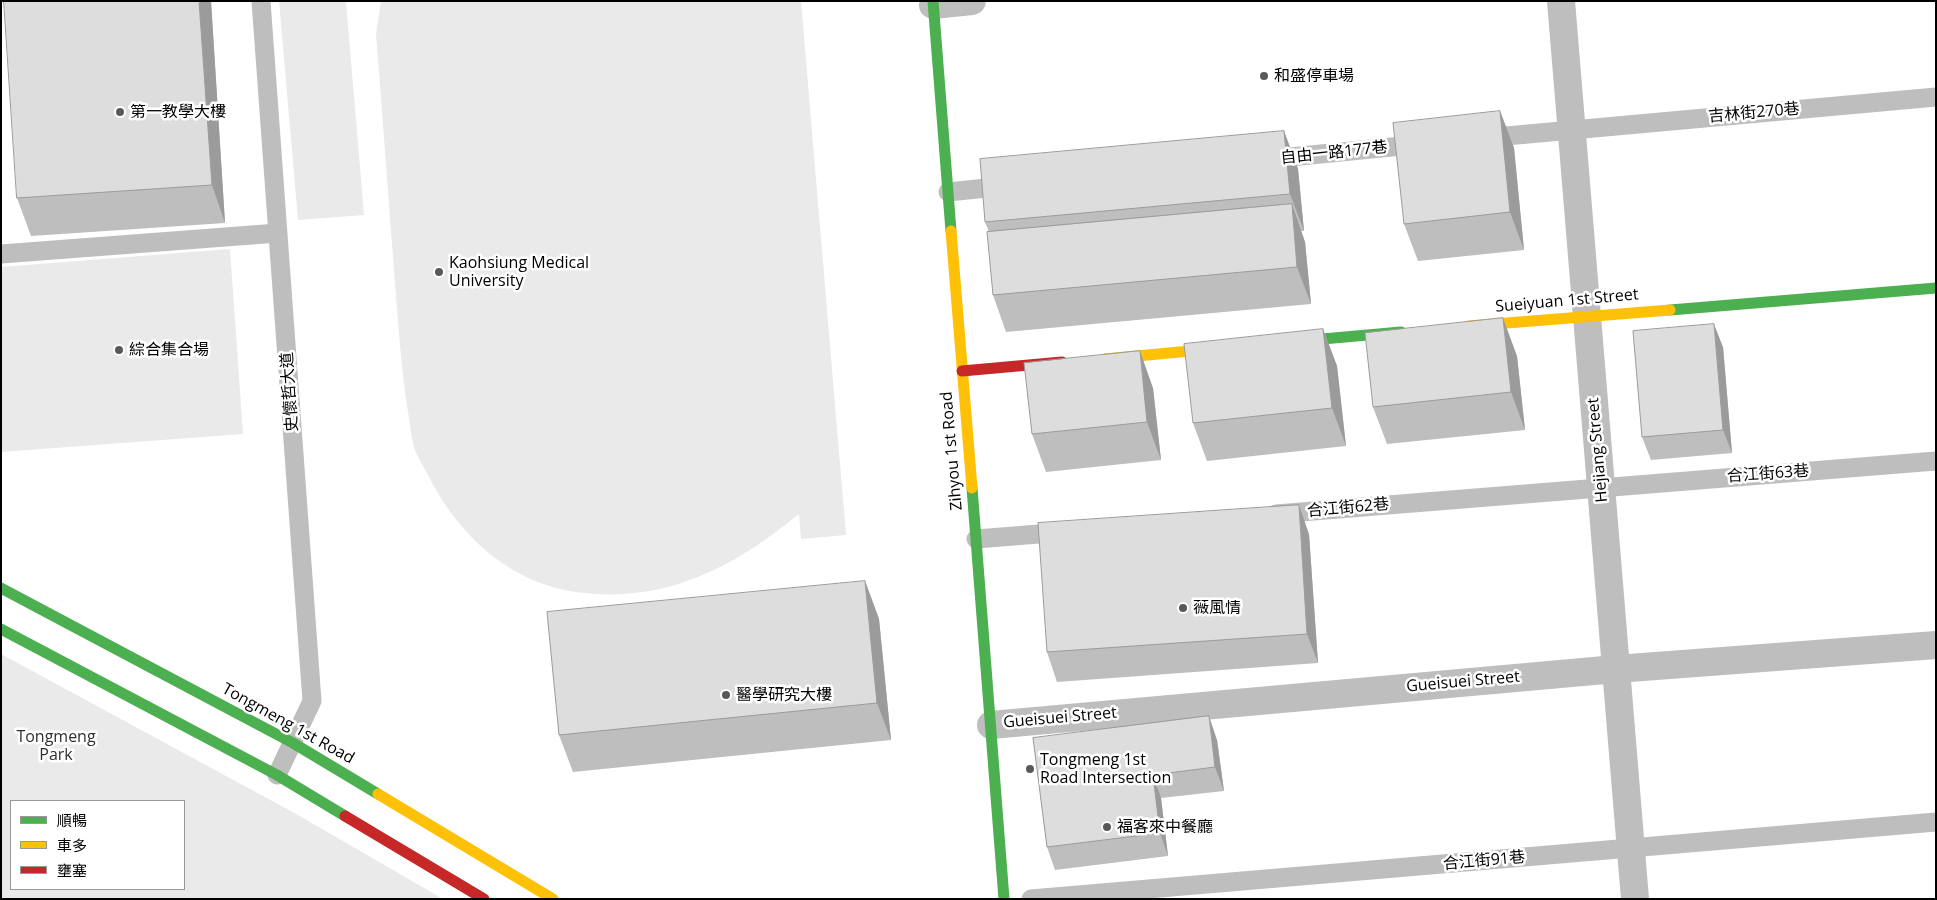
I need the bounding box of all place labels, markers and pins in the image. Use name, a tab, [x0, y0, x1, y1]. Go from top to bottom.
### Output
place label: 和盛停車場	[1274, 66, 1354, 86]
marker: 和盛停車場	[1258, 70, 1270, 82]
place label: 第一教學大樓	[130, 102, 226, 122]
marker: 第一教學大樓	[114, 106, 126, 118]
place label: Kaohsiung Medical University	[449, 253, 589, 291]
marker: Kaohsiung Medical University	[433, 266, 445, 278]
place label: 綜合集合場	[129, 340, 209, 360]
marker: 綜合集合場	[113, 344, 125, 356]
place label: 薇風情	[1193, 598, 1241, 618]
marker: 薇風情	[1177, 602, 1189, 614]
place label: 醫學研究大樓	[736, 685, 832, 705]
marker: 醫學研究大樓	[720, 689, 732, 701]
place label: Tongmeng 1st Road Intersection	[1040, 750, 1171, 788]
marker: Tongmeng 1st Road Intersection	[1024, 763, 1036, 775]
place label: 福客來中餐廳	[1117, 817, 1213, 837]
marker: 福客來中餐廳	[1101, 821, 1113, 833]

